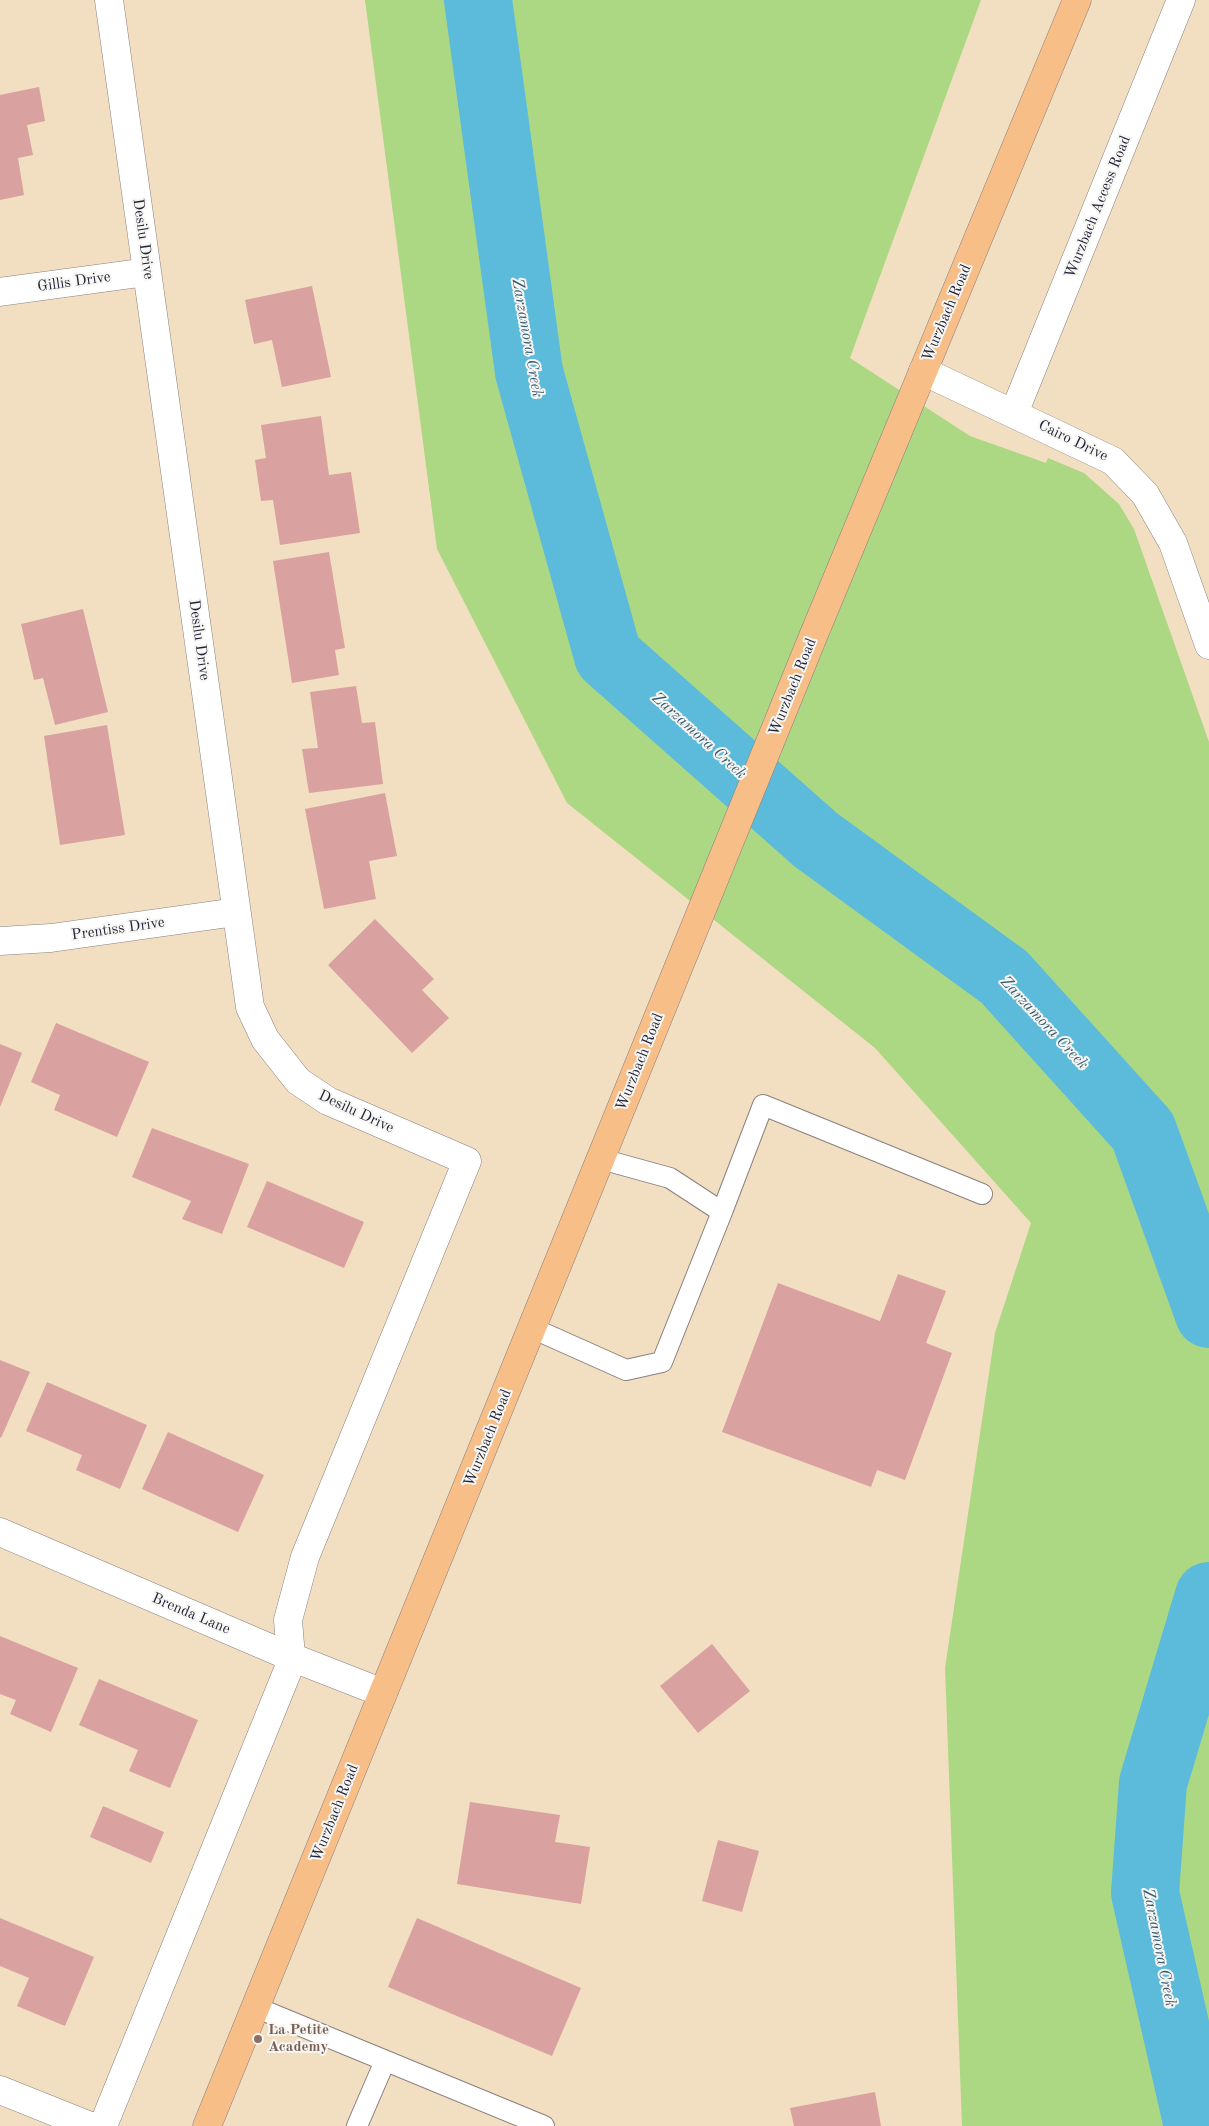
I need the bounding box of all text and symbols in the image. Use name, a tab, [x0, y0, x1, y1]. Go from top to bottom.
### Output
street label: Wurzbach Access Road	[1061, 133, 1135, 281]
street label: Desilu Drive	[128, 197, 158, 281]
street label: Wurzbach Road	[918, 262, 976, 364]
street label: Gillis Drive	[36, 268, 112, 296]
water label: Zarzamora Creek	[507, 277, 547, 399]
street label: Cairo Drive	[1035, 416, 1111, 466]
street label: Desilu Drive	[184, 598, 214, 682]
street label: Wurzbach Road	[765, 636, 821, 738]
water label: Zarzamora Creek	[648, 688, 750, 784]
street label: Prentiss Drive	[70, 914, 166, 944]
water label: Zarzamora Creek	[996, 972, 1092, 1074]
street label: Wurzbach Road	[612, 1011, 668, 1113]
street label: Desilu Drive	[315, 1087, 397, 1137]
street label: Wurzbach Road	[460, 1387, 516, 1489]
street label: Brenda Lane	[149, 1589, 233, 1639]
street label: Wurzbach Road	[307, 1762, 363, 1864]
water label: Zarzamora Creek	[1138, 1887, 1180, 2009]
place label: La Petite Academy	[268, 2021, 329, 2056]
marker: La Petite Academy	[252, 2033, 264, 2045]

